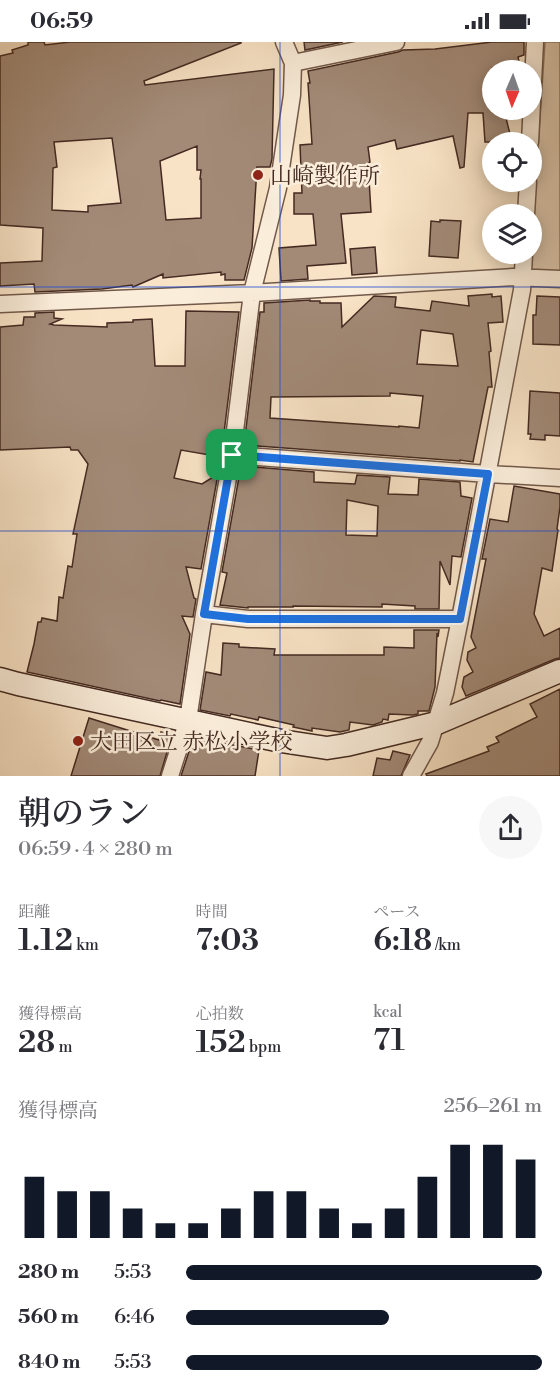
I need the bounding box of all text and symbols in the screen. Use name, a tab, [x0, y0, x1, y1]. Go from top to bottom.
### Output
text: 06:59	[30, 8, 93, 35]
north arrow	[482, 60, 542, 120]
map controls	[482, 60, 542, 264]
button: locate	[482, 132, 542, 192]
place label: 山崎製作所	[270, 163, 380, 190]
marker: 山崎製作所	[251, 168, 265, 182]
button: layers	[482, 204, 542, 264]
pin	[206, 429, 257, 480]
icon: arrive	[215, 438, 248, 471]
place label: 大田区立 赤松小学校	[90, 729, 293, 756]
marker: 大田区立 赤松小学校	[71, 734, 85, 748]
text: 朝のラン	[18, 794, 150, 835]
button: share	[479, 796, 542, 859]
text: 06:59 · 4 × 280 m	[18, 837, 173, 862]
text: 距離	[18, 902, 50, 922]
text: 時間	[196, 902, 228, 922]
text: ペース	[373, 902, 421, 922]
text: 1.12	[18, 922, 73, 960]
text: 7:03	[196, 922, 259, 960]
text: 6:18	[373, 922, 432, 960]
text: km	[73, 935, 99, 955]
text: /km	[432, 935, 461, 955]
text: kcal	[373, 1002, 402, 1022]
text: 獲得標高	[18, 1004, 82, 1024]
text: 心拍数	[196, 1004, 244, 1024]
text: 71	[373, 1022, 405, 1060]
text: 28	[18, 1024, 55, 1062]
text: 152	[196, 1024, 246, 1062]
text: m	[55, 1037, 72, 1057]
text: bpm	[246, 1037, 281, 1057]
text: 256–261 m	[443, 1094, 542, 1119]
text: 獲得標高	[18, 1099, 98, 1124]
text: 280 m	[18, 1260, 79, 1285]
text: 5:53	[114, 1260, 152, 1285]
text: 560 m	[18, 1305, 79, 1330]
text: 6:46	[114, 1305, 155, 1330]
text: 840 m	[18, 1350, 80, 1375]
text: 5:53	[114, 1350, 152, 1375]

